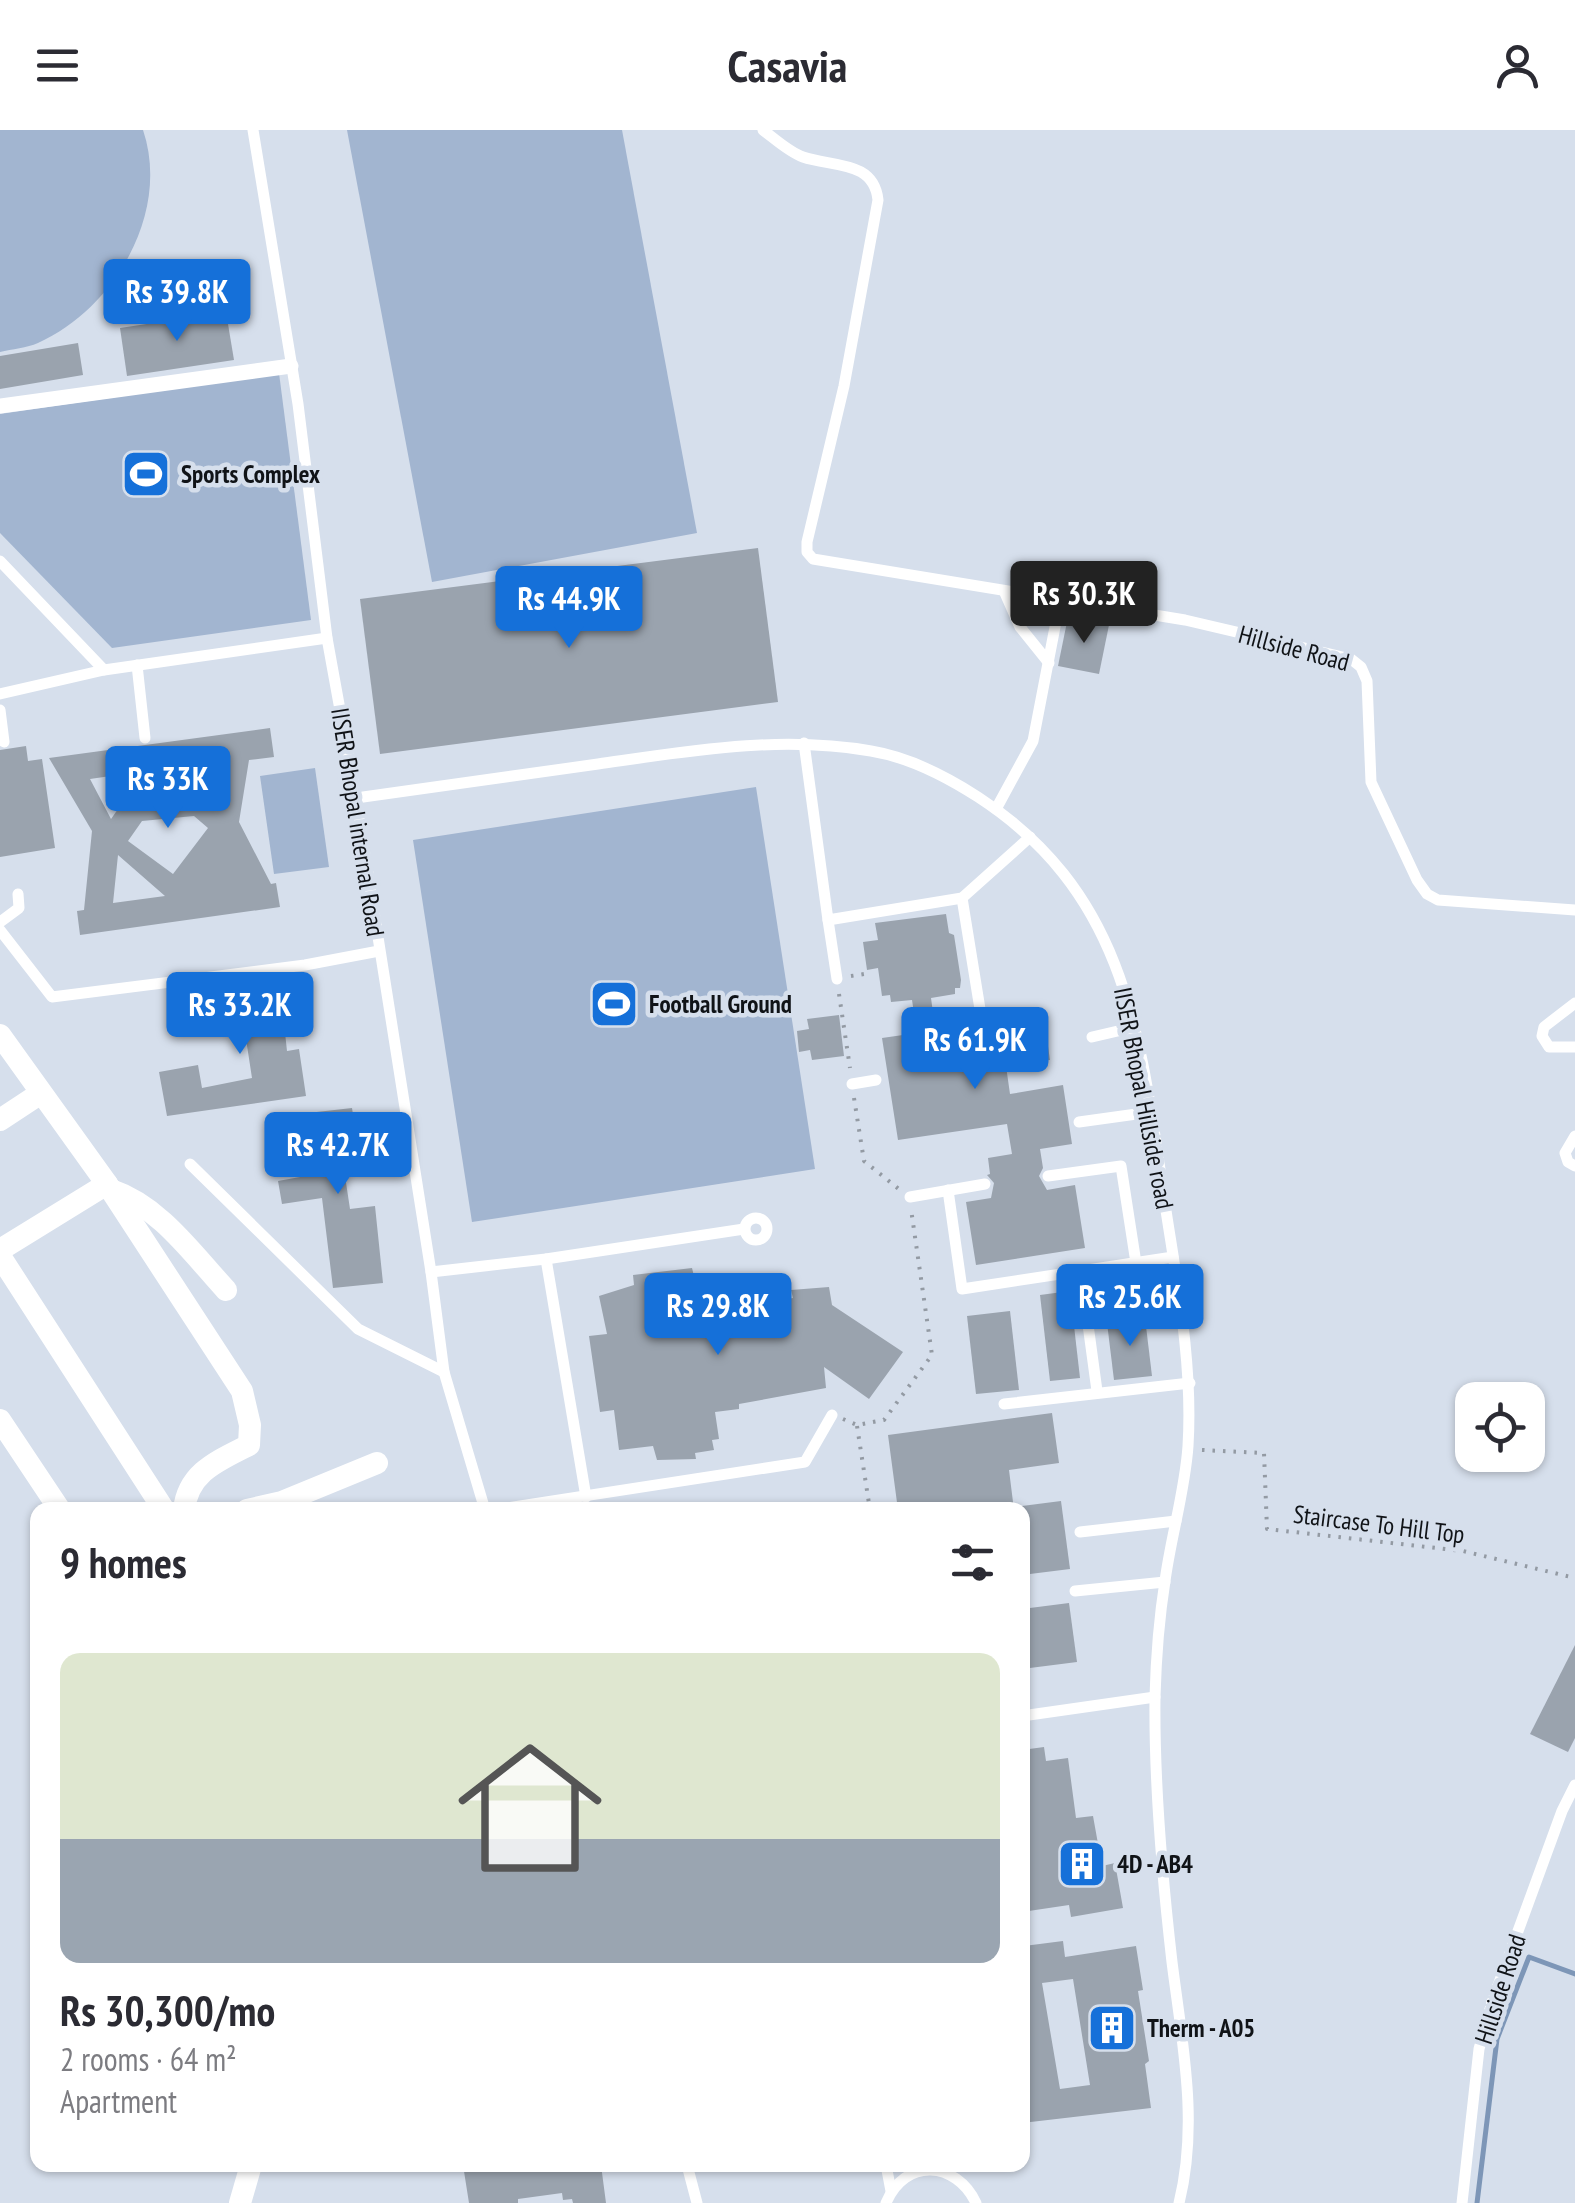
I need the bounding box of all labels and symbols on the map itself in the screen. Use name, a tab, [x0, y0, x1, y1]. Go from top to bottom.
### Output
pin: Rs 39.8K	[74, 259, 280, 344]
sports icon: Sports Complex	[120, 448, 172, 500]
place label: Sports Complex	[181, 458, 320, 490]
pin: Rs 30.3K	[981, 561, 1187, 646]
pin: Rs 44.9K	[466, 566, 672, 651]
street label: Hillside Road	[1235, 618, 1353, 678]
street label: IISER Bhopal internal Road	[324, 705, 392, 939]
pin: Rs 33K	[87, 746, 249, 831]
pin: Rs 33.2K	[137, 972, 343, 1057]
sports icon: Football Ground	[588, 978, 640, 1030]
street label: IISER Bhopal Hillside road	[1107, 984, 1181, 1212]
place label: Football Ground	[649, 988, 792, 1020]
pin: Rs 61.9K	[872, 1007, 1078, 1092]
pin: Rs 42.7K	[235, 1112, 441, 1197]
pin: Rs 25.6K	[1027, 1264, 1233, 1349]
pin: Rs 29.8K	[615, 1273, 821, 1358]
street label: Staircase To Hill Top	[1292, 1498, 1466, 1550]
building icon: 4D - AB4	[1056, 1838, 1108, 1890]
place label: 4D - AB4	[1117, 1848, 1193, 1880]
street label: Hillside Road	[1467, 1930, 1533, 2048]
building icon: Therm - A05	[1086, 2002, 1138, 2054]
place label: Therm - A05	[1147, 2012, 1255, 2044]

